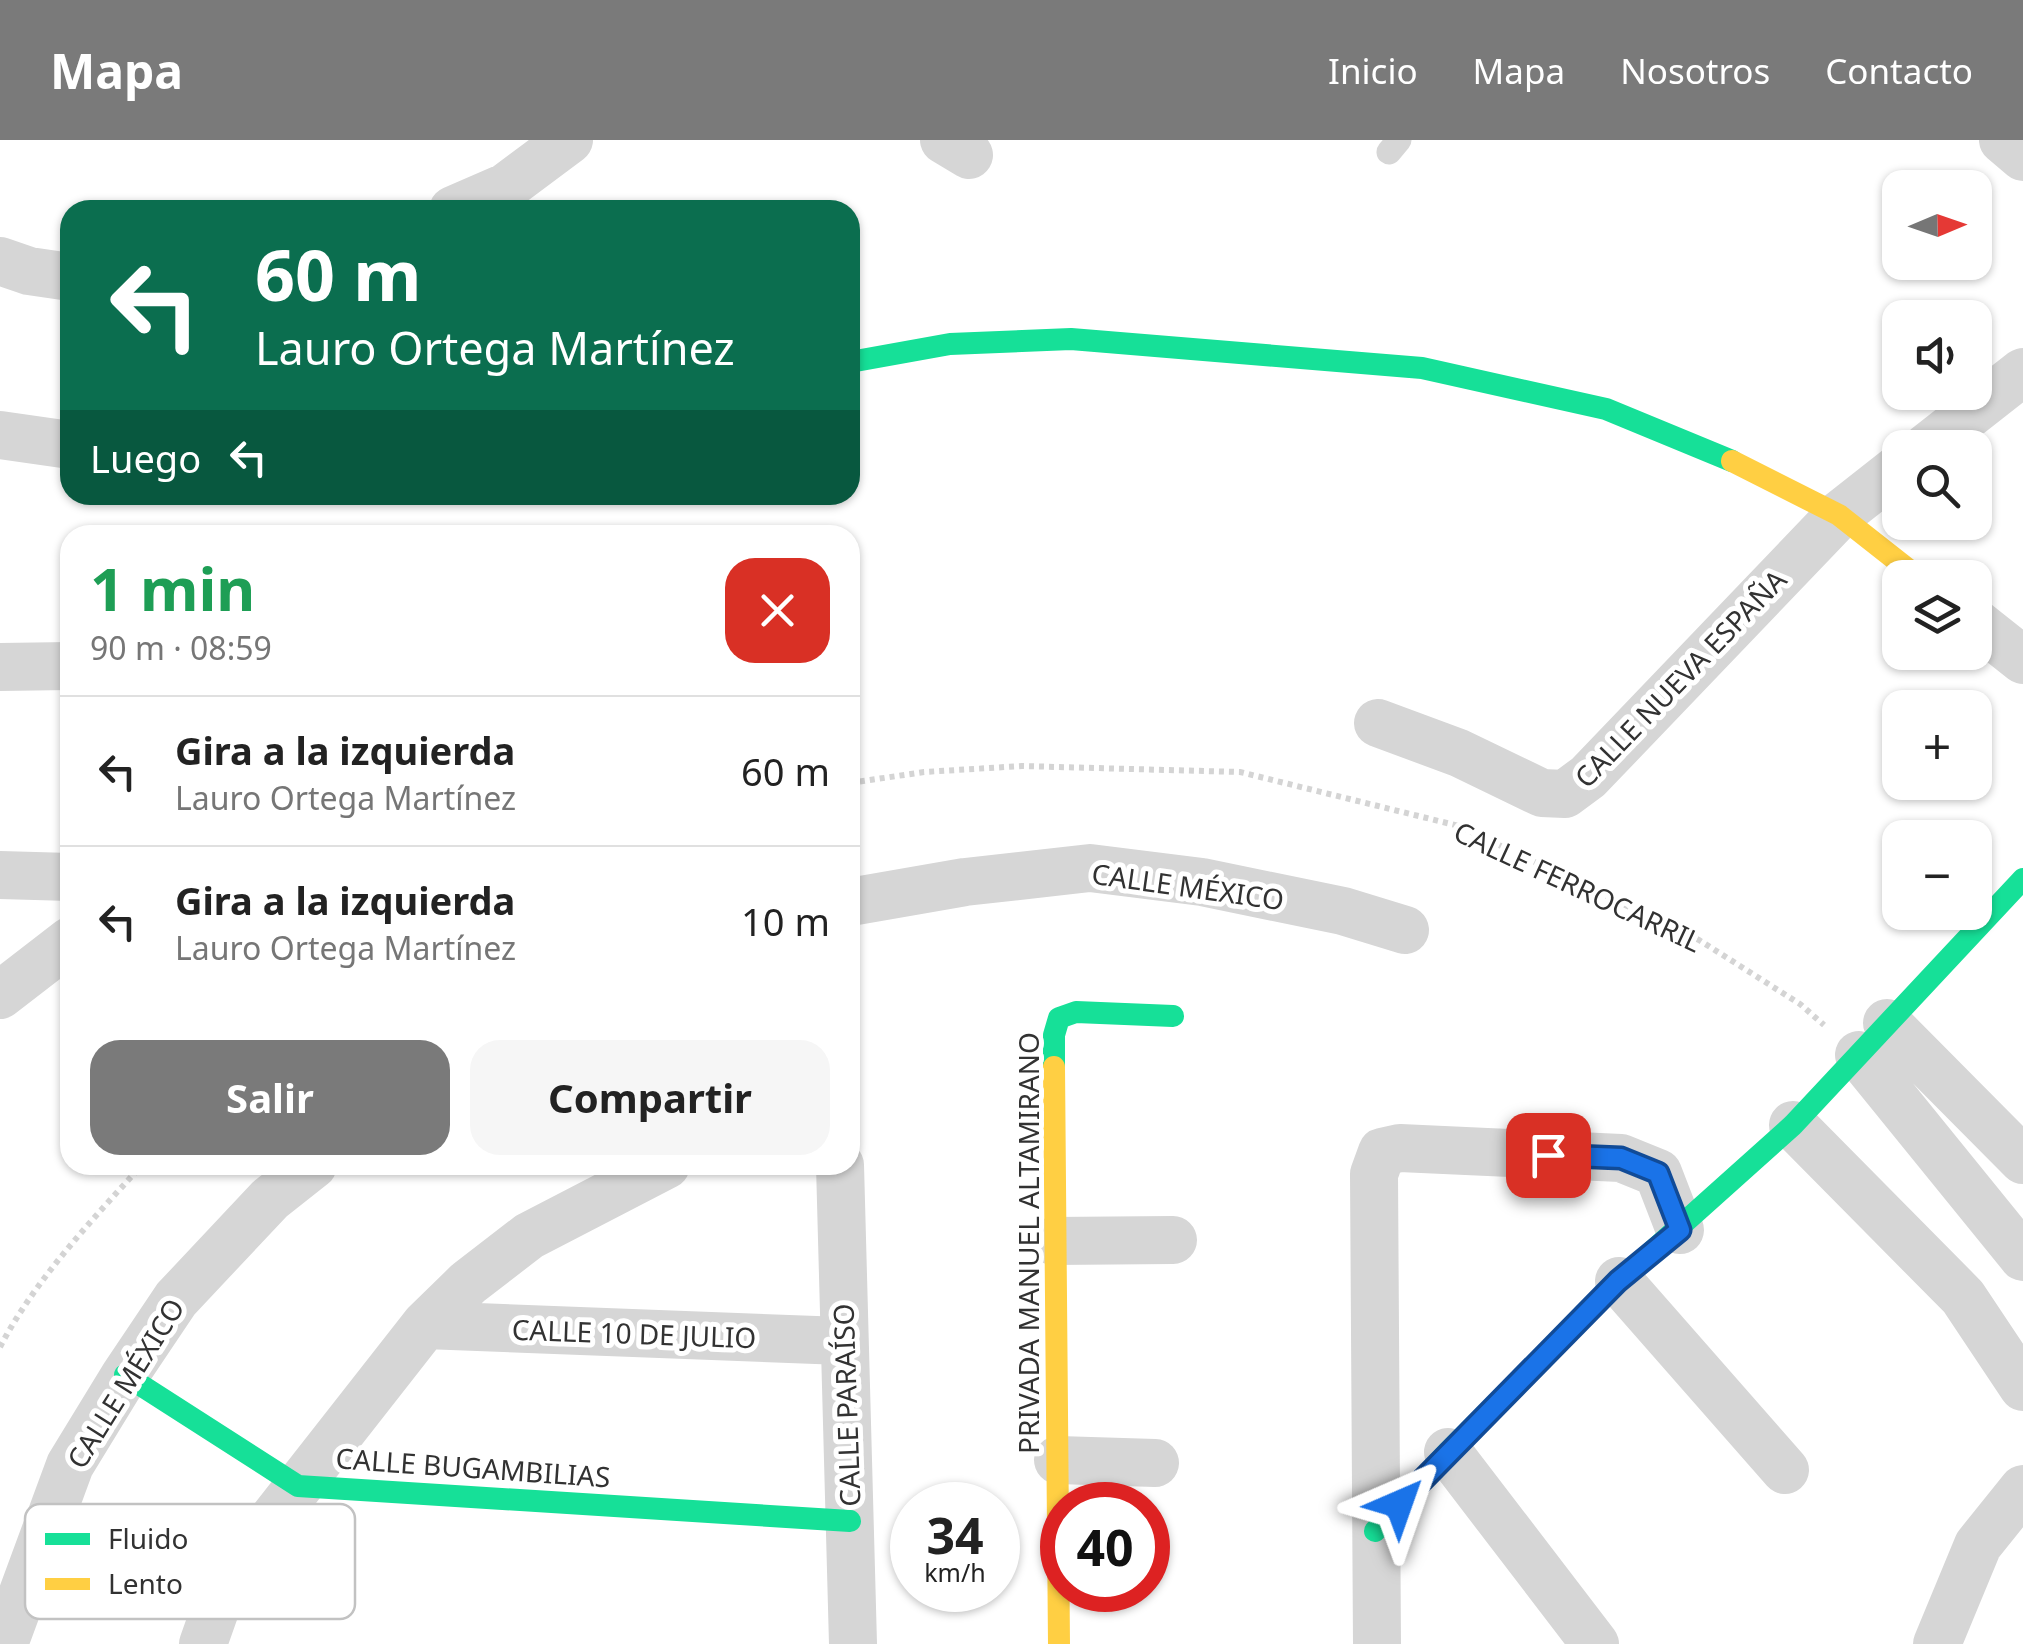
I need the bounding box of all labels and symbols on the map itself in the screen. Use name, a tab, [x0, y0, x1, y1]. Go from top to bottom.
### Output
north arrow	[1882, 170, 1992, 280]
street label: CALLE NUEVA ESPAÑA	[1566, 561, 1794, 795]
street label: CALLE FERROCARRIL	[1448, 812, 1708, 960]
street label: CALLE MÉXICO	[1089, 854, 1287, 918]
street label: PRIVADA MANUEL ALTAMIRANO	[1009, 1032, 1047, 1454]
pin	[1506, 1113, 1591, 1198]
street label: CALLE MÉXICO	[58, 1291, 192, 1475]
street label: CALLE PARAÍSO	[823, 1303, 869, 1507]
street label: CALLE 10 DE JULIO	[511, 1310, 757, 1356]
street label: CALLE BUGAMBILIAS	[334, 1438, 612, 1496]
position arrow	[1347, 1452, 1451, 1556]
speed limit sign: 40	[1040, 1482, 1170, 1612]
legend	[25, 1504, 355, 1619]
text: Fluido	[108, 1519, 188, 1557]
text: Lento	[108, 1564, 183, 1602]

